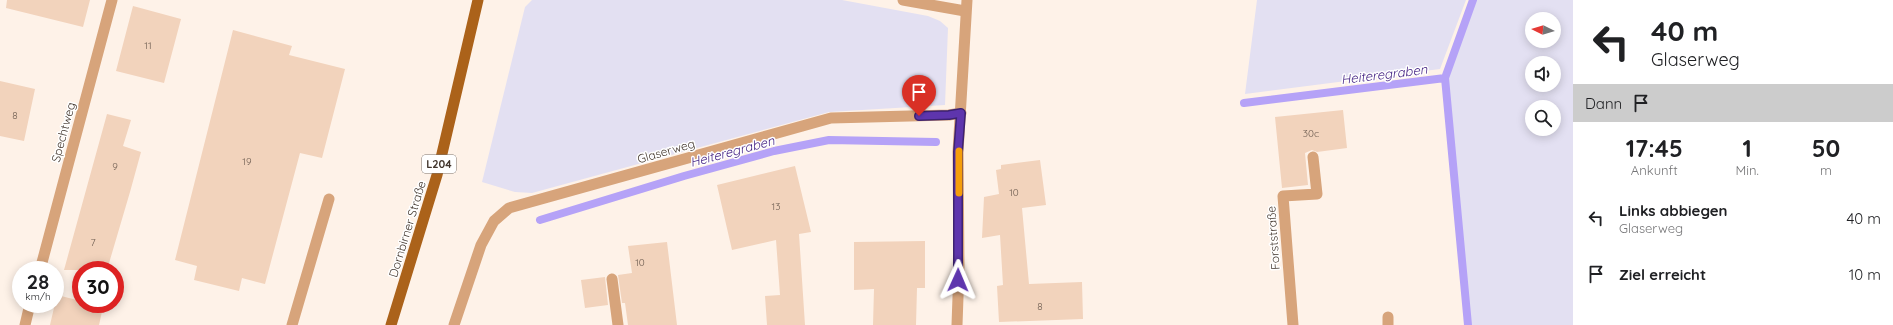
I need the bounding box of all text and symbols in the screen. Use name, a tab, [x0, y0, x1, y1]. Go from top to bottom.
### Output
north arrow	[1525, 12, 1561, 48]
map controls	[1525, 12, 1561, 136]
text: 40 m	[1651, 13, 1718, 48]
icon: left	[1585, 16, 1637, 68]
house number: 11	[144, 39, 152, 52]
text: Glaserweg	[1651, 48, 1740, 71]
button: sound	[1525, 56, 1561, 92]
water label: Heiteregraben	[1340, 61, 1429, 87]
pin	[902, 75, 936, 116]
icon: arrive	[908, 81, 930, 103]
icon: arrive	[1630, 92, 1652, 114]
text: Dann	[1585, 94, 1622, 113]
street label: Spechtweg	[48, 100, 78, 164]
button: search	[1525, 100, 1561, 136]
house number: 8	[12, 109, 18, 122]
house number: 30c	[1303, 127, 1319, 140]
water label: Heiteregraben	[688, 132, 776, 170]
text: 17:45	[1626, 133, 1683, 163]
text: 1	[1743, 133, 1752, 163]
text: 50	[1812, 133, 1840, 163]
street label: Glaserweg	[635, 136, 697, 166]
house number: 19	[242, 155, 252, 168]
road number: L204	[422, 155, 456, 173]
house number: 9	[112, 160, 118, 173]
text: Ankunft	[1631, 162, 1678, 178]
text: Min.	[1736, 162, 1759, 178]
text: m	[1820, 162, 1832, 178]
street label: Dornbirner Straße	[385, 179, 429, 279]
house number: 10	[1009, 186, 1019, 199]
house number: 13	[772, 200, 780, 213]
text: Links abbiegen	[1619, 201, 1727, 220]
street label: Forststraße	[1263, 205, 1283, 270]
icon: left	[1585, 207, 1607, 229]
text: 40 m	[1846, 209, 1881, 228]
text: Glaserweg	[1619, 220, 1683, 236]
house number: 7	[90, 236, 96, 249]
house number: 10	[635, 256, 645, 269]
position arrow	[937, 259, 979, 301]
speed limit sign: 30	[72, 261, 124, 313]
icon: arrive	[1585, 263, 1607, 285]
text: Ziel erreicht	[1619, 265, 1706, 284]
text: 10 m	[1849, 265, 1881, 284]
text: 28	[27, 269, 49, 294]
text: km/h	[25, 290, 51, 303]
house number: 8	[1037, 300, 1043, 313]

